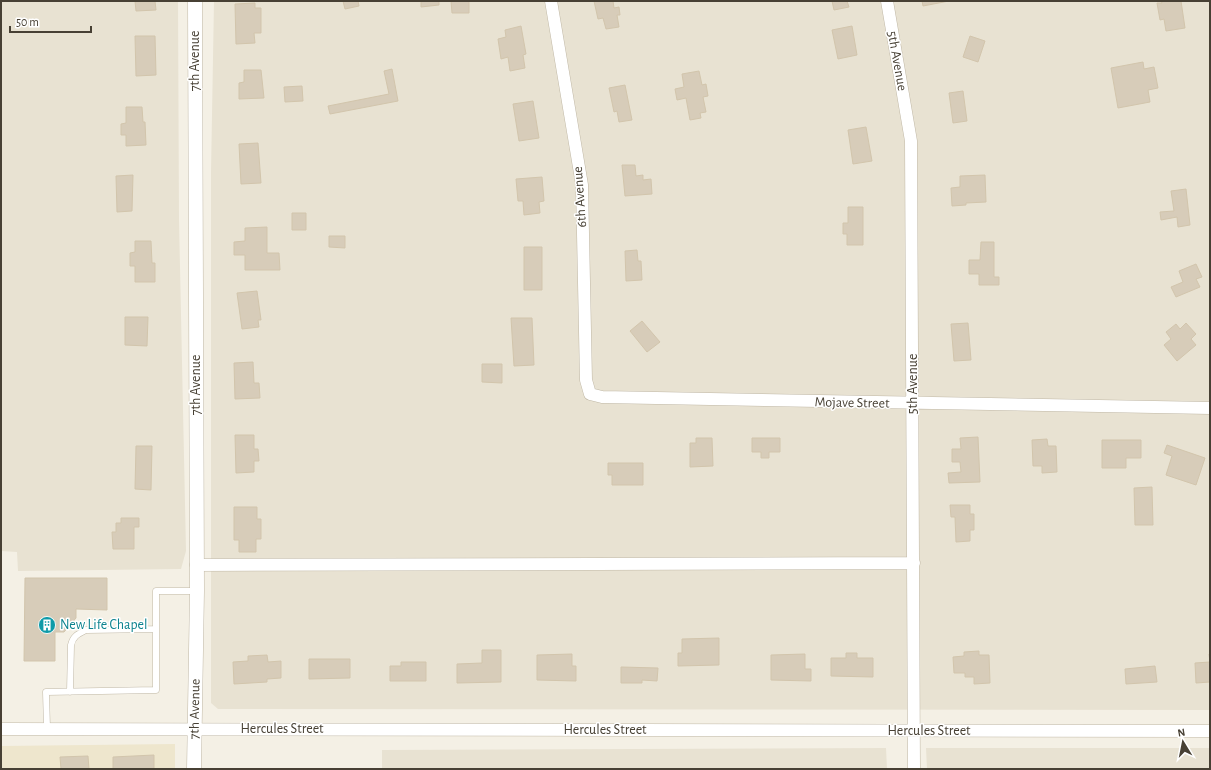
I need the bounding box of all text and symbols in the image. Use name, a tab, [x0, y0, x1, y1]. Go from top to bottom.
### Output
scale bar	[10, 8, 91, 34]
text: 50 m	[16, 16, 39, 28]
street label: 5th Avenue	[885, 30, 909, 92]
street label: 7th Avenue	[188, 31, 202, 91]
street label: 6th Avenue	[571, 166, 589, 228]
street label: 5th Avenue	[906, 354, 920, 414]
street label: 7th Avenue	[189, 355, 203, 415]
street label: Mojave Street	[814, 395, 890, 411]
building icon: New Life Chapel	[37, 615, 57, 635]
place label: New Life Chapel	[60, 618, 148, 632]
street label: 7th Avenue	[187, 679, 203, 740]
street label: Hercules Street	[240, 722, 324, 736]
north arrow	[1163, 722, 1203, 762]
street label: Hercules Street	[563, 723, 647, 737]
street label: Hercules Street	[887, 724, 971, 738]
text: N	[1177, 727, 1186, 739]

